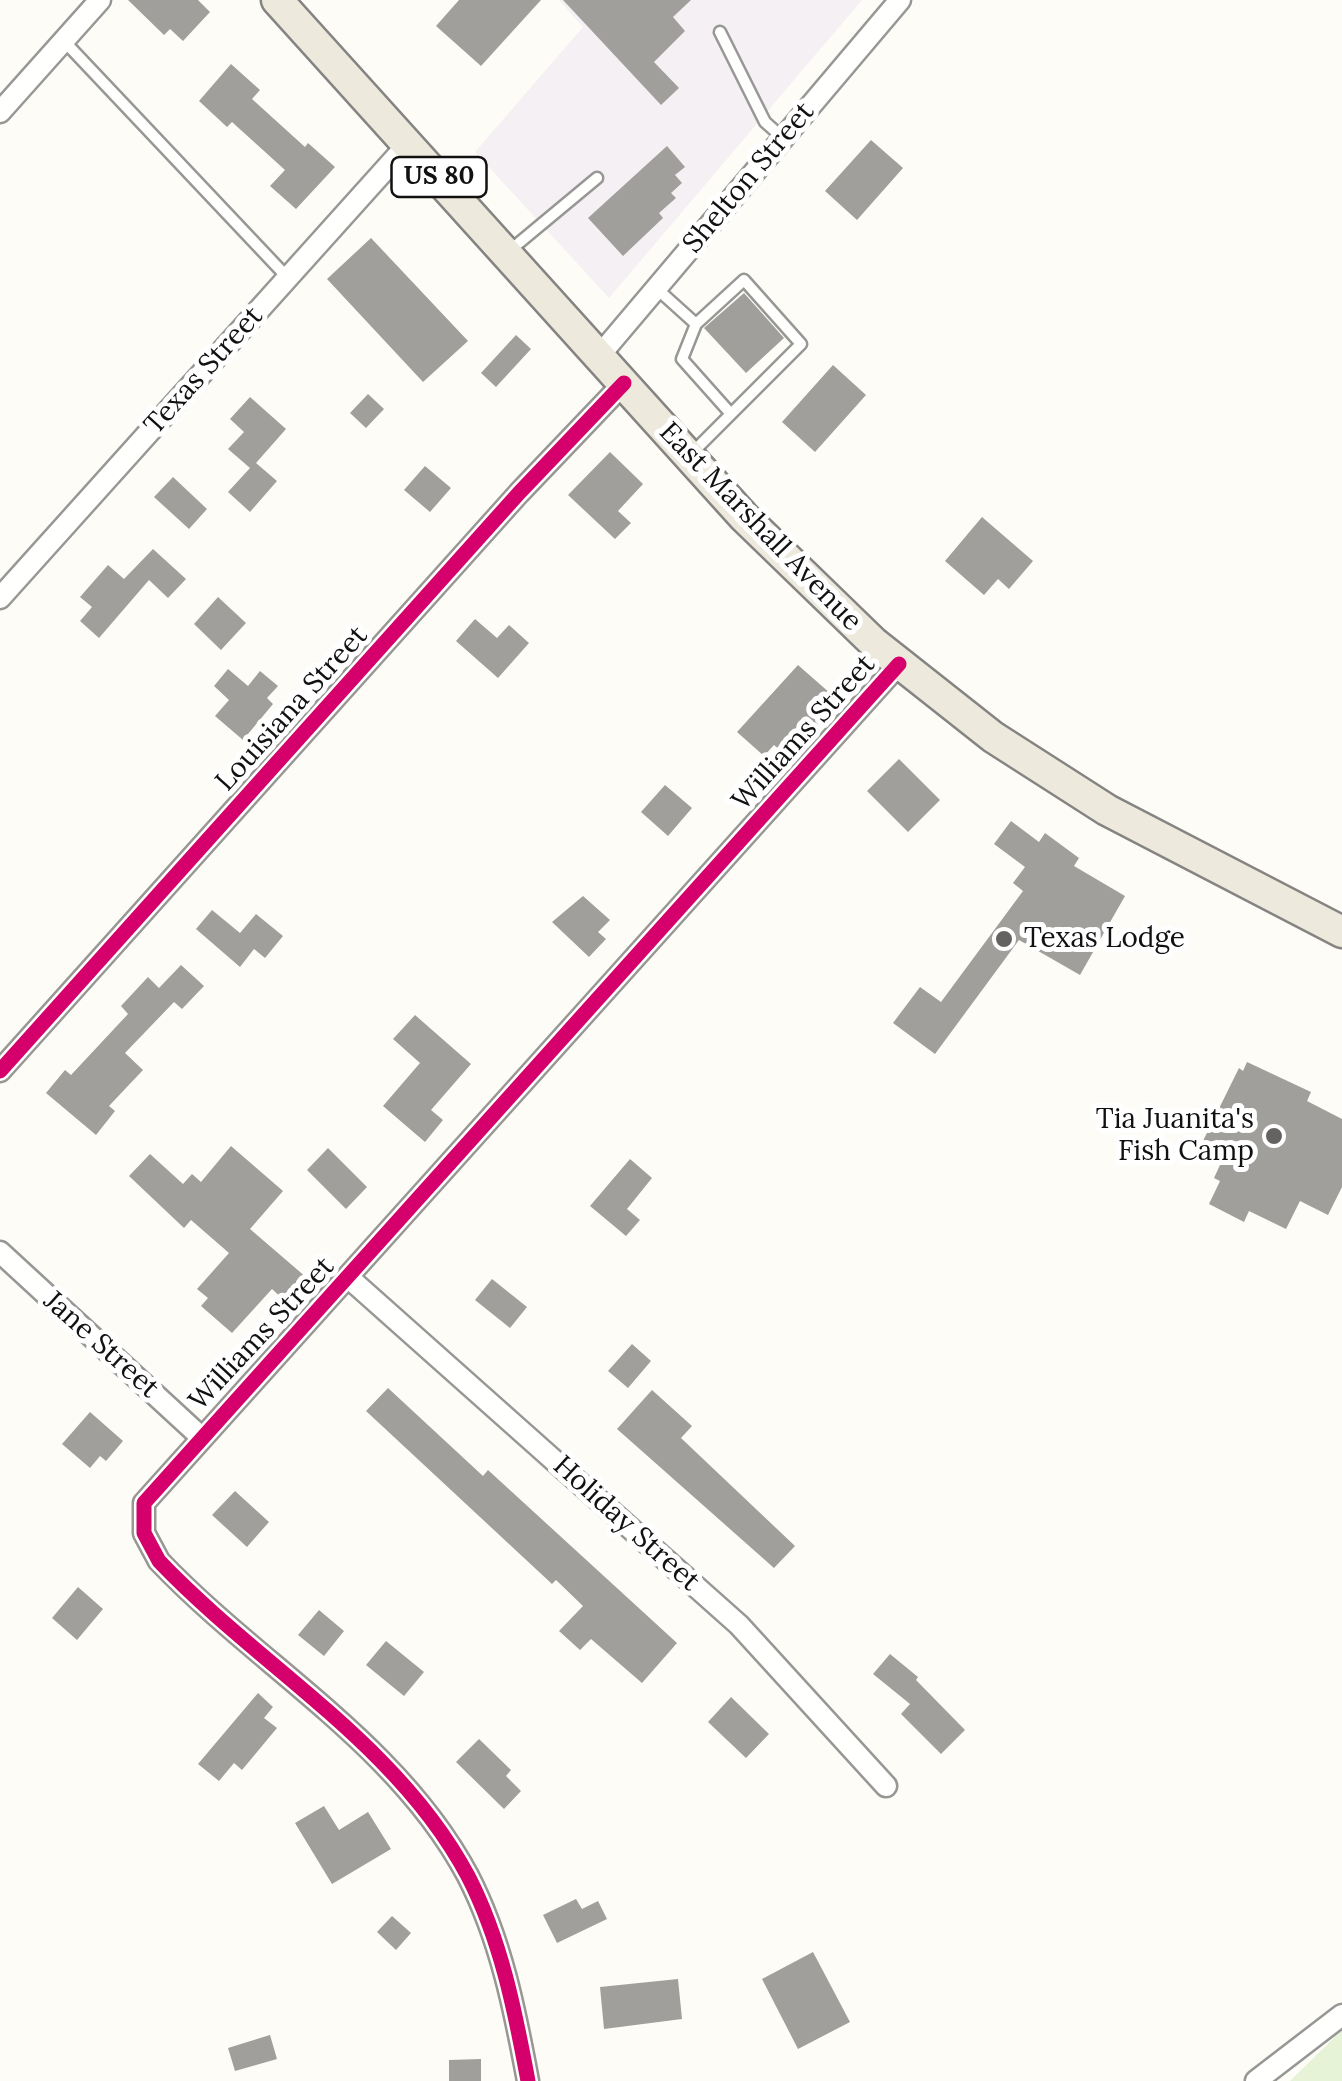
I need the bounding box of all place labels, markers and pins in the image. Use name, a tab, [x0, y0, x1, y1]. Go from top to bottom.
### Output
place label: Texas Lodge	[1024, 922, 1185, 956]
marker: Texas Lodge	[993, 928, 1015, 950]
place label: Tia Juanita's Fish Camp	[1096, 1103, 1254, 1169]
marker: Tia Juanita's Fish Camp	[1263, 1125, 1285, 1147]

